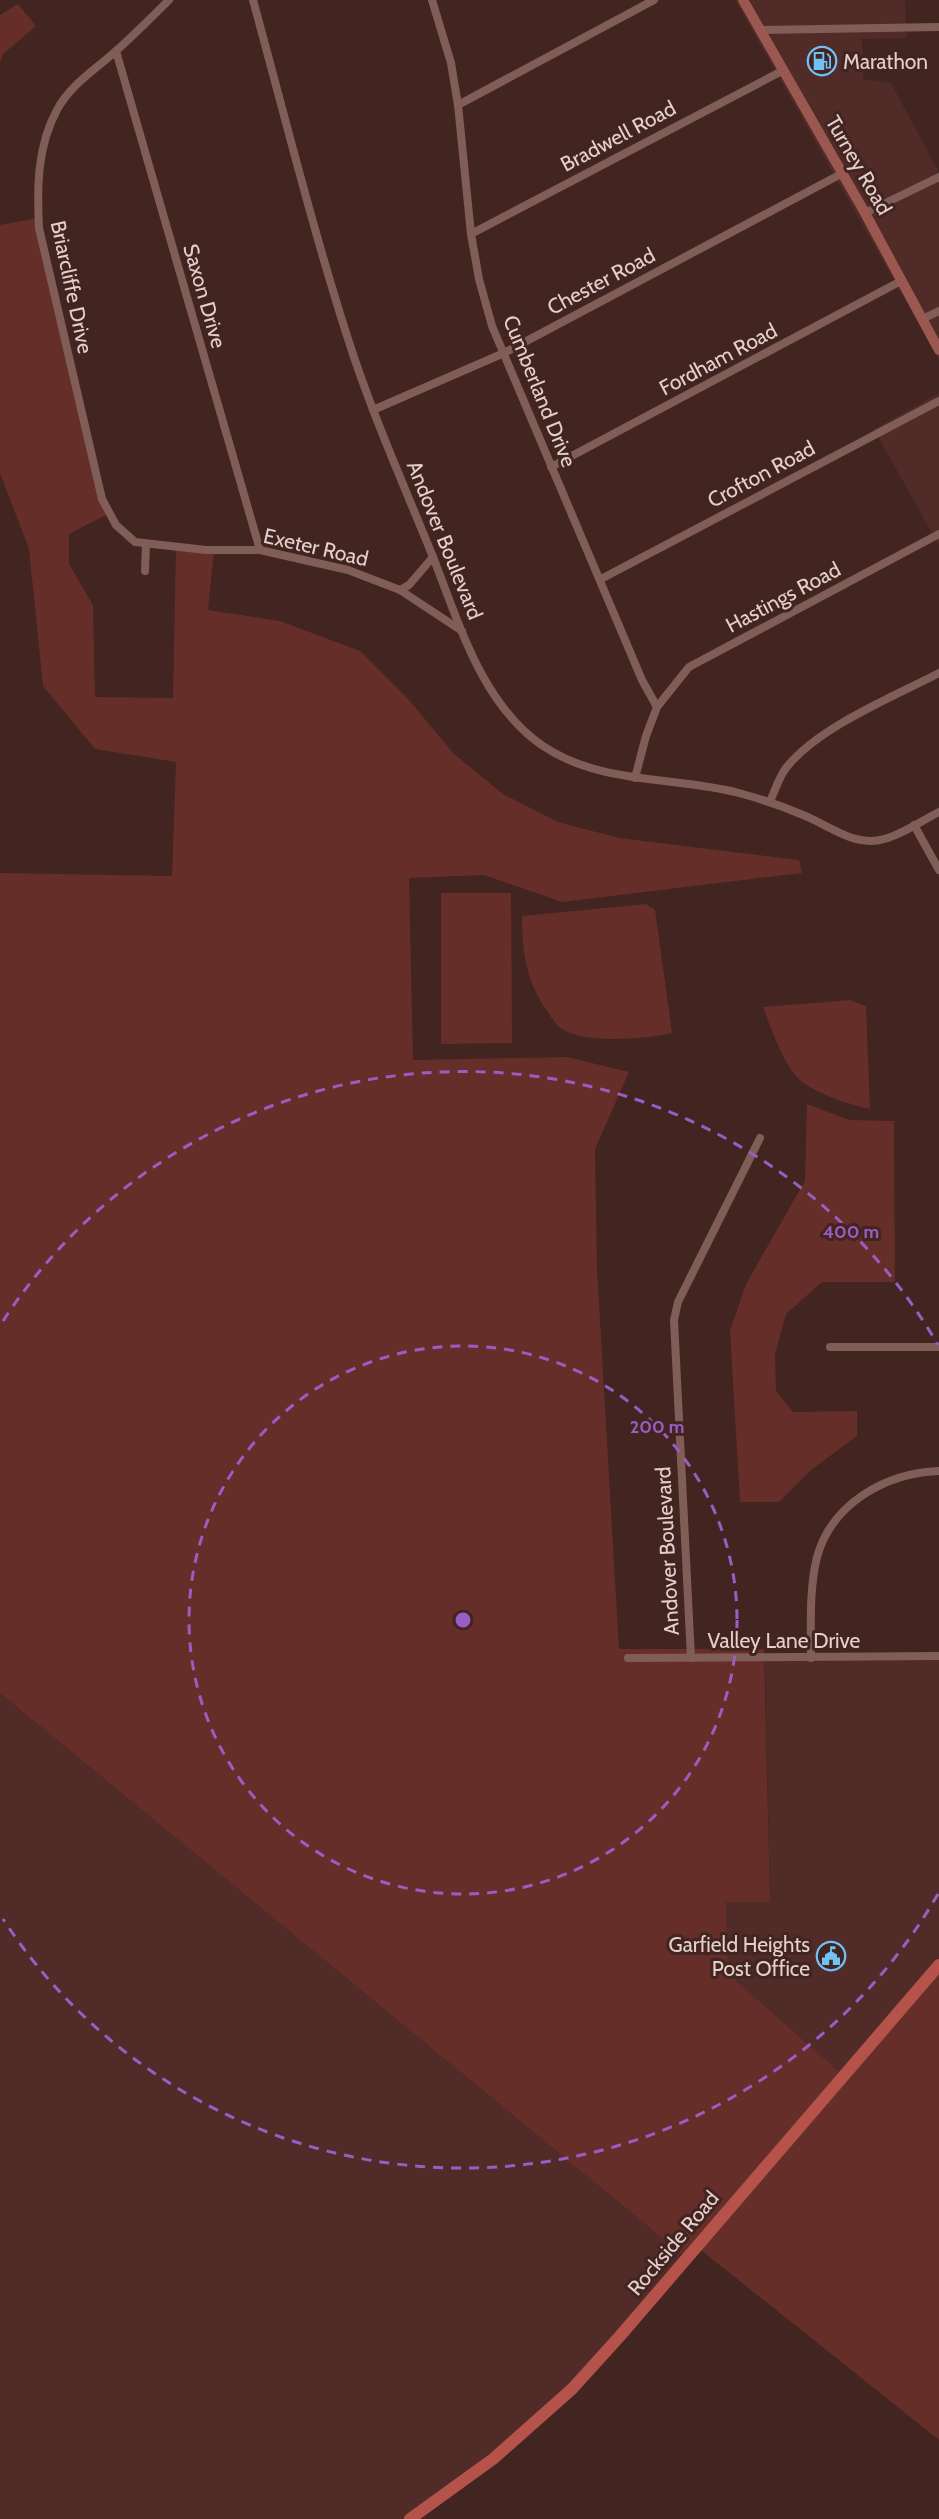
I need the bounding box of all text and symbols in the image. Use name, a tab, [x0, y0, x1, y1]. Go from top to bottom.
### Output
fuel station icon: Marathon	[806, 45, 838, 77]
place label: Marathon	[843, 49, 928, 74]
street label: Bradwell Road	[556, 95, 680, 177]
street label: Turney Road	[821, 111, 897, 219]
street label: Briarcliffe Drive	[46, 218, 98, 356]
street label: Saxon Drive	[178, 241, 232, 351]
street label: Chester Road	[543, 242, 659, 320]
street label: Cumberland Drive	[498, 312, 582, 471]
street label: Fordham Road	[655, 317, 781, 401]
street label: Crofton Road	[703, 435, 819, 513]
street label: Andover Boulevard	[402, 457, 488, 623]
street label: Exeter Road	[261, 523, 371, 571]
street label: Hastings Road	[721, 556, 845, 638]
text: 400 m	[823, 1221, 879, 1243]
text: 200 m	[630, 1416, 684, 1438]
street label: Andover Boulevard	[650, 1466, 684, 1636]
centre of rings	[453, 1610, 473, 1630]
street label: Valley Lane Drive	[708, 1628, 861, 1653]
place label: Garfield Heights Post Office	[669, 1932, 810, 1981]
public building icon: Garfield Heights Post Office	[815, 1940, 847, 1972]
street label: Rockside Road	[622, 2186, 724, 2300]

